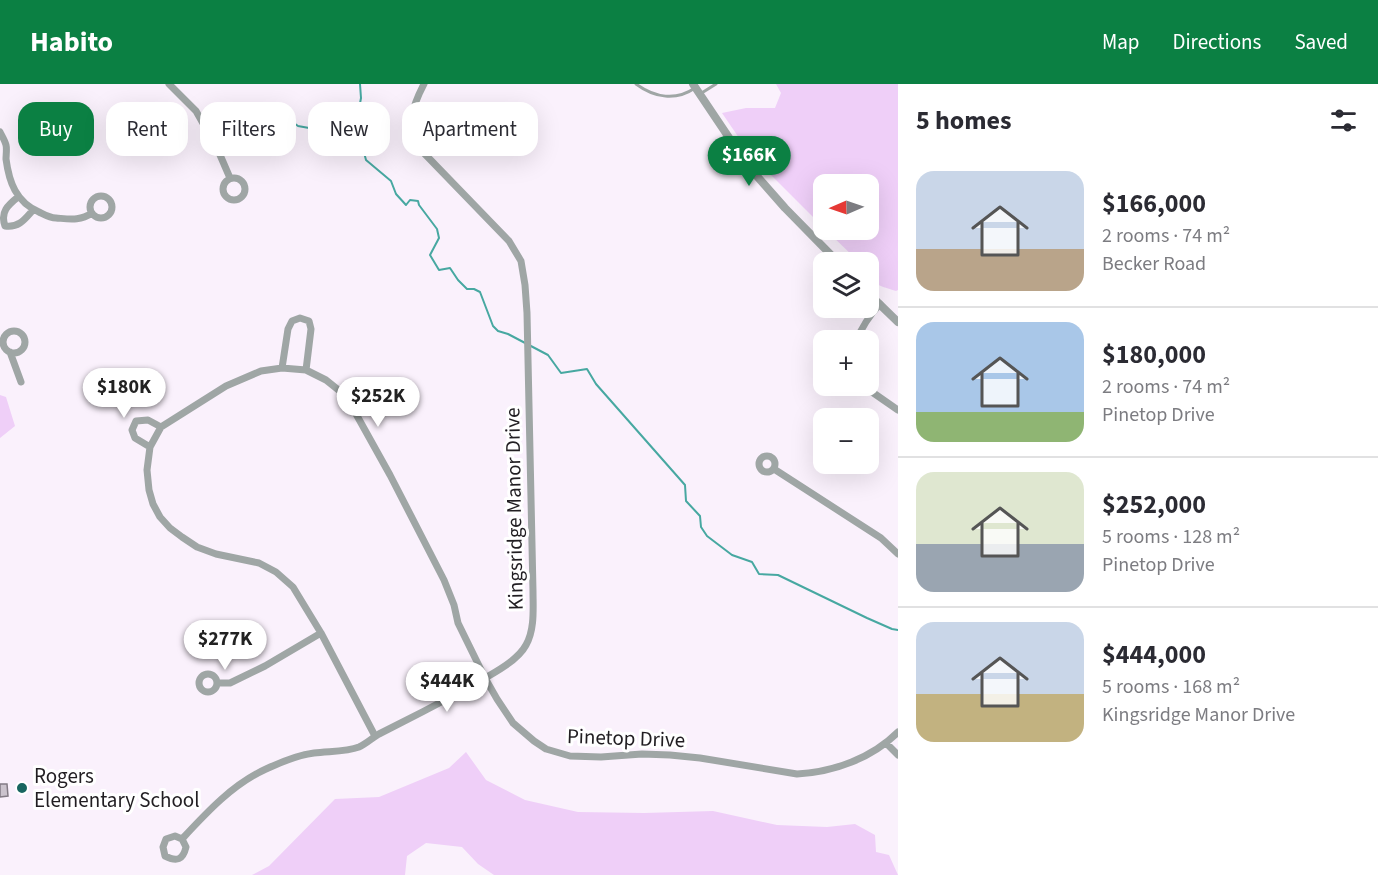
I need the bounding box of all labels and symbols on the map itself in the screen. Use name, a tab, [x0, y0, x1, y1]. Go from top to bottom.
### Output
pin: $166K	[707, 136, 791, 187]
north arrow	[813, 174, 879, 240]
pin: $180K	[82, 368, 166, 419]
pin: $252K	[336, 377, 420, 428]
street label: Kingsridge Manor Drive	[497, 407, 531, 611]
pin: $277K	[183, 620, 267, 671]
pin: $444K	[405, 662, 489, 713]
street label: Pinetop Drive	[566, 721, 686, 755]
place label: Rogers Elementary School	[34, 761, 200, 815]
marker: Rogers Elementary School	[15, 781, 29, 795]

